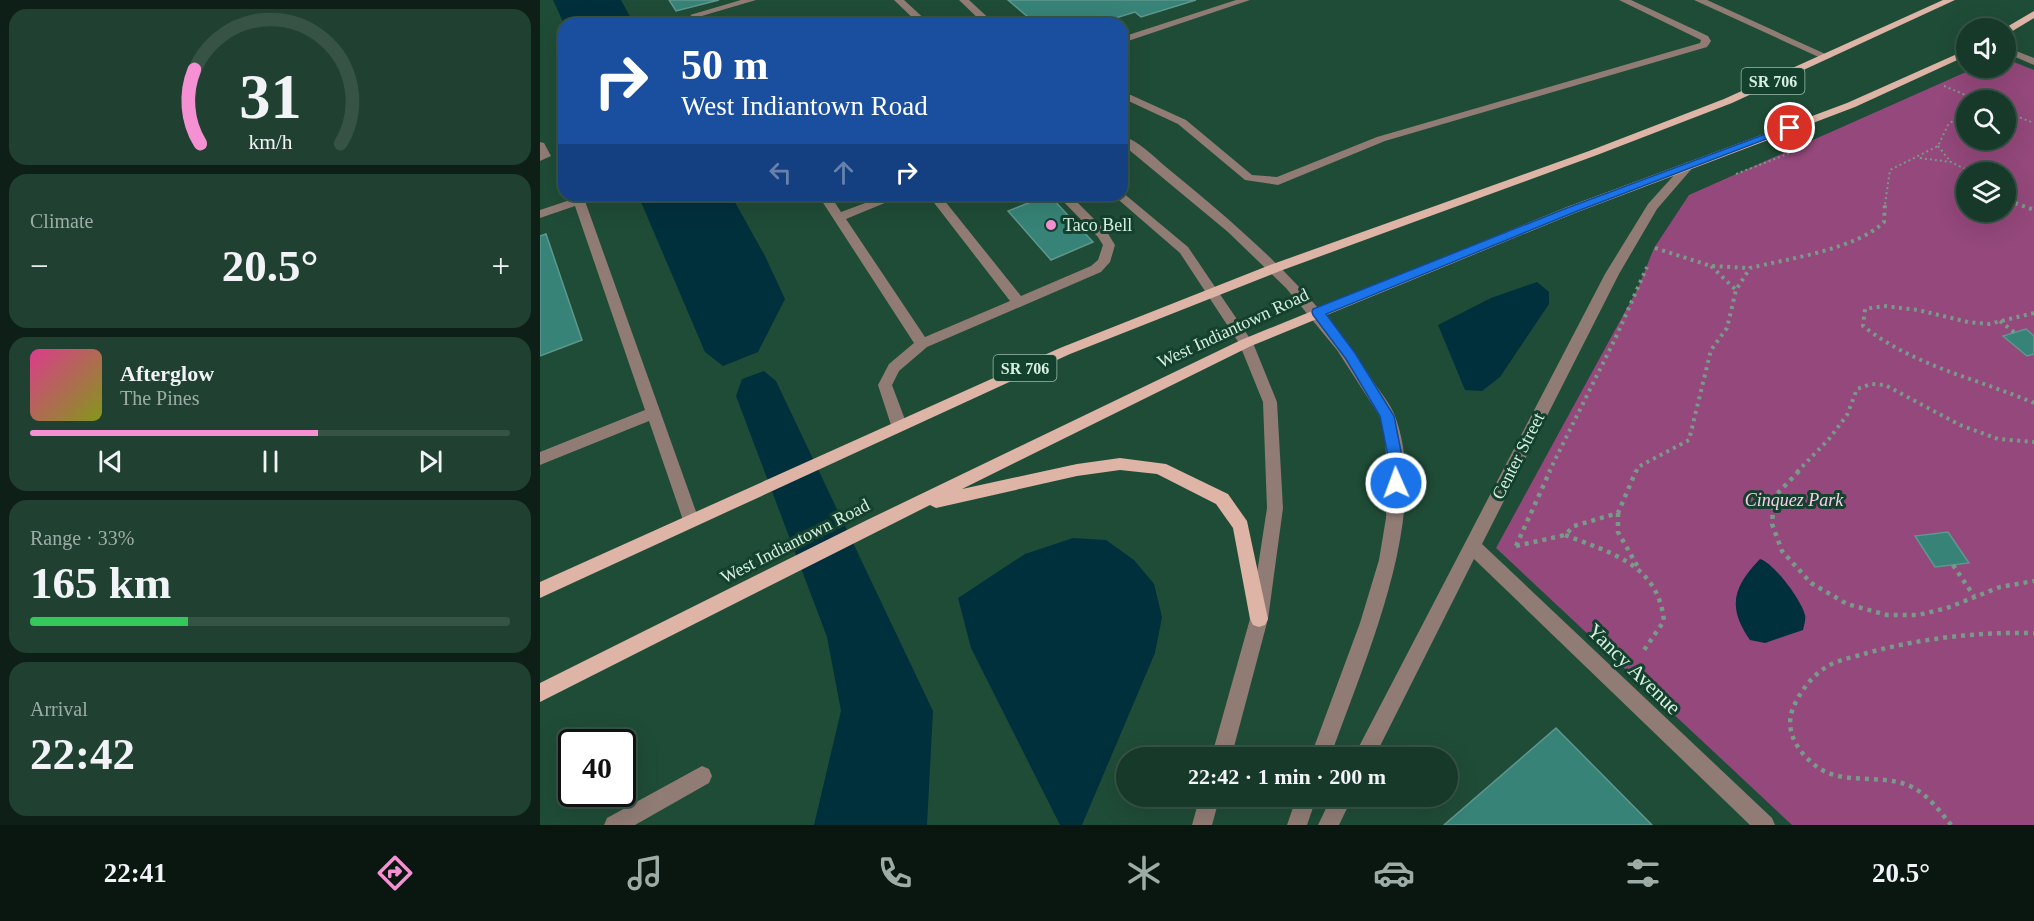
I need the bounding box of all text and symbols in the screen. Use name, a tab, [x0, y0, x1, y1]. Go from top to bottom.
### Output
map controls	[1956, 18, 2016, 222]
button: sound	[1956, 18, 2016, 78]
icon: right	[582, 42, 660, 120]
text: 50 m	[681, 42, 769, 88]
text: 31	[239, 62, 301, 131]
road number: SR 706	[1742, 68, 1804, 94]
button: search	[1956, 90, 2016, 150]
text: West Indiantown Road	[681, 91, 928, 121]
pin	[1764, 102, 1815, 153]
icon: arrive	[1773, 111, 1806, 144]
text: km/h	[248, 130, 292, 154]
icon: left	[764, 156, 797, 189]
icon: ahead	[827, 156, 860, 189]
icon: right	[890, 156, 923, 189]
button: layers	[1956, 162, 2016, 222]
text: Climate	[30, 210, 93, 232]
place label: Taco Bell	[1063, 215, 1132, 235]
marker: Taco Bell	[1044, 218, 1058, 232]
text: 20.5°	[222, 241, 318, 291]
text: −	[30, 248, 49, 284]
text: +	[491, 248, 510, 284]
street label: West Indiantown Road	[1154, 284, 1312, 372]
road number: SR 706	[994, 355, 1056, 381]
text: Afterglow	[120, 361, 214, 386]
text: The Pines	[120, 387, 199, 409]
street label: Center Street	[1488, 409, 1548, 503]
icon: previous	[94, 445, 127, 478]
icon: pause	[254, 445, 287, 478]
icon: next	[414, 445, 447, 478]
position arrow	[1364, 451, 1428, 515]
park label: Cinquez Park	[1745, 490, 1844, 510]
street label: West Indiantown Road	[717, 495, 873, 587]
text: Range · 33%	[30, 527, 134, 549]
text: 165 km	[30, 558, 171, 608]
street label: Yancy Avenue	[1582, 618, 1686, 720]
text: Arrival	[30, 698, 88, 720]
text: 22:42	[30, 729, 135, 779]
speed limit sign: 40	[558, 729, 636, 807]
text: 22:42 · 1 min · 200 m	[1188, 764, 1386, 789]
icon: directions	[374, 852, 416, 894]
icon: music	[624, 852, 666, 894]
icon: phone	[874, 852, 916, 894]
icon: climate	[1123, 852, 1165, 894]
icon: car	[1373, 852, 1415, 894]
icon: filters	[1622, 852, 1664, 894]
text: 22:41	[104, 858, 167, 888]
text: 20.5°	[1872, 858, 1930, 888]

